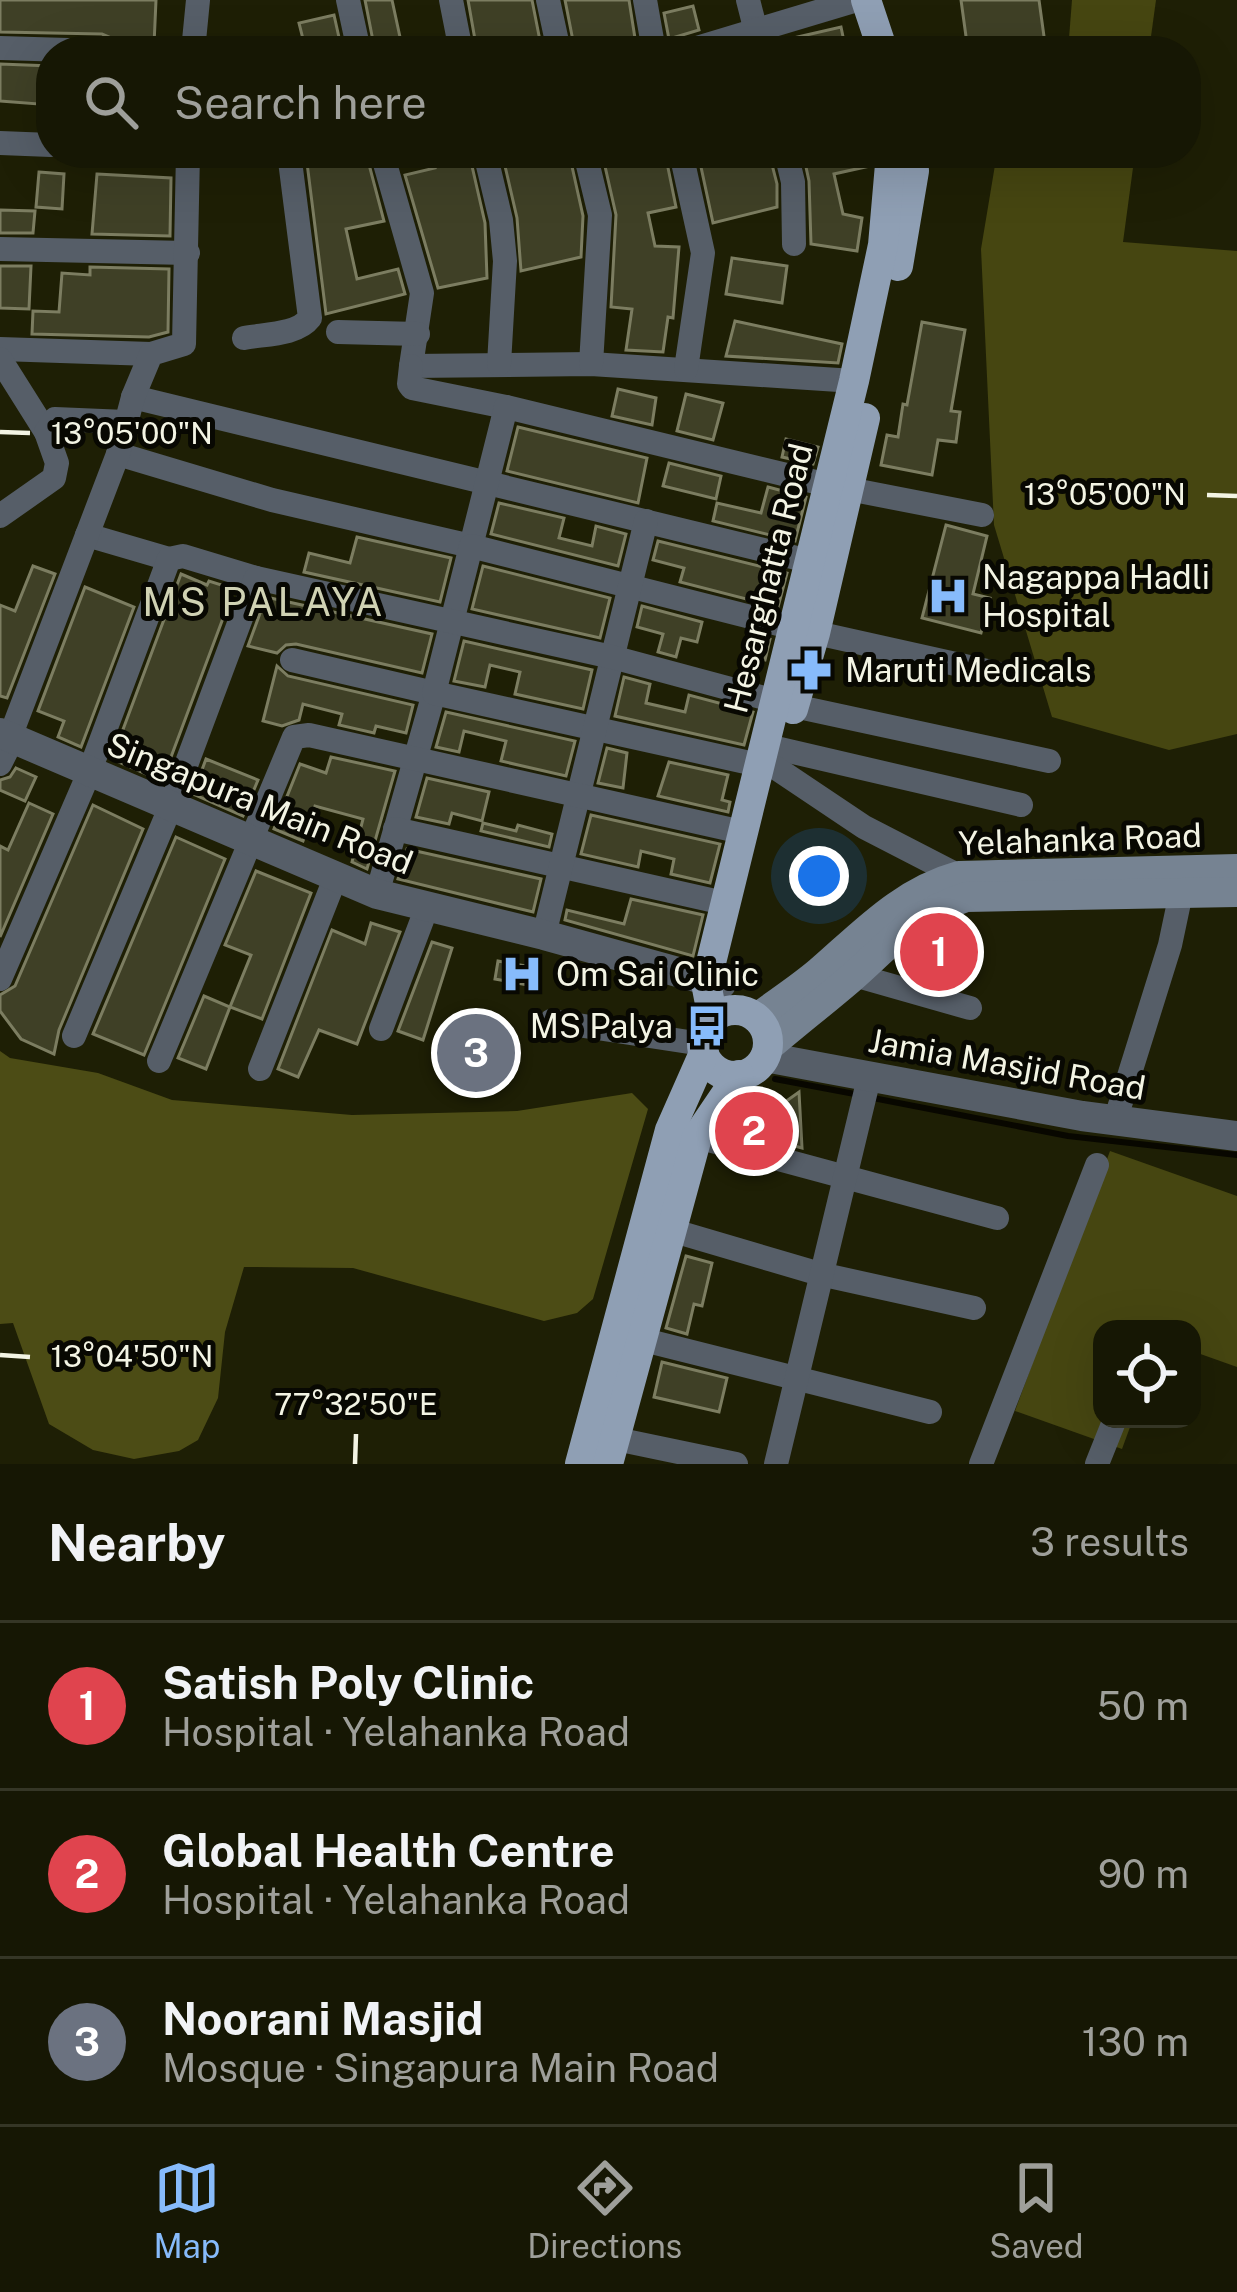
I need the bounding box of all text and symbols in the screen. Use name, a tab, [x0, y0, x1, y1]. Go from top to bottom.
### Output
search box	[36, 36, 1201, 168]
icon: search	[78, 69, 144, 135]
text: Search here	[174, 76, 427, 129]
text: 13°05'00"N	[51, 415, 213, 451]
street label: Hesarghatta Road	[716, 439, 820, 717]
text: 13°05'00"N	[1024, 476, 1186, 512]
place label: Nagappa Hadli Hospital	[982, 558, 1210, 634]
hospital icon: Nagappa Hadli Hospital	[925, 573, 971, 619]
district label: MS PALAYA	[142, 579, 386, 625]
pharmacy icon: Maruti Medicals	[788, 647, 834, 693]
place label: Maruti Medicals	[845, 651, 1091, 689]
street label: Singapura Main Road	[102, 724, 418, 882]
street label: Yelahanka Road	[958, 816, 1202, 862]
your location	[789, 846, 849, 906]
pin: 1	[900, 907, 978, 997]
hospital icon: Om Sai Clinic	[499, 951, 545, 997]
place label: Om Sai Clinic	[556, 955, 759, 993]
bus stop icon: MS Palya	[684, 1003, 730, 1049]
place label: MS Palya	[530, 1007, 673, 1045]
pin: 3	[437, 1008, 515, 1098]
street label: Jamia Masjid Road	[865, 1021, 1149, 1107]
pin: 2	[715, 1086, 793, 1176]
map controls	[1093, 1320, 1201, 1428]
button: locate	[1093, 1320, 1201, 1428]
text: 13°04'50"N	[51, 1338, 213, 1374]
text: 77°32'50"E	[274, 1386, 438, 1422]
text: Nearby	[48, 1513, 225, 1572]
text: 3 results	[1030, 1519, 1189, 1565]
text: Satish Poly Clinic	[162, 1656, 534, 1709]
text: 1	[79, 1683, 95, 1729]
text: 50 m	[1097, 1683, 1189, 1729]
text: Hospital · Yelahanka Road	[162, 1709, 630, 1755]
text: Global Health Centre	[162, 1824, 615, 1877]
text: 2	[75, 1851, 99, 1897]
text: 90 m	[1098, 1851, 1189, 1897]
text: Hospital · Yelahanka Road	[162, 1877, 630, 1923]
text: Noorani Masjid	[162, 1992, 483, 2045]
text: 3	[74, 2019, 100, 2065]
text: 130 m	[1082, 2019, 1189, 2065]
text: Mosque · Singapura Main Road	[162, 2045, 719, 2091]
tab: Map	[153, 2155, 220, 2265]
tab: Directions	[527, 2155, 682, 2265]
tab: Saved	[989, 2155, 1084, 2265]

